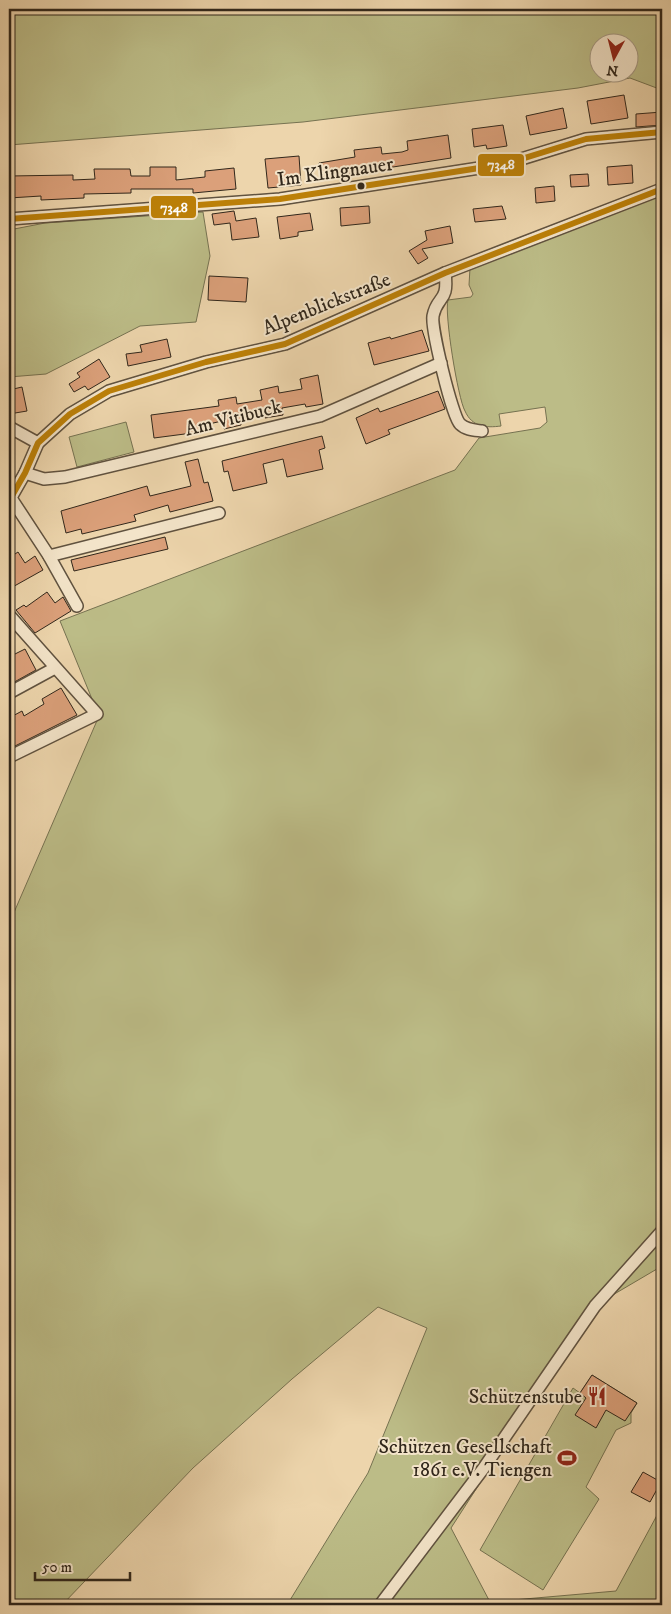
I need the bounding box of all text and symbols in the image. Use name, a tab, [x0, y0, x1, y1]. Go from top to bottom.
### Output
north arrow	[588, 32, 638, 82]
text: N	[605, 60, 619, 80]
street label: Im Klingnauer	[275, 152, 396, 193]
line badge: 7348	[477, 153, 525, 177]
text: 7348	[487, 156, 515, 174]
unlabelled marker	[356, 181, 366, 191]
line badge: 7348	[150, 195, 197, 219]
text: 7348	[160, 199, 188, 217]
street label: Alpenblickstraße	[259, 267, 394, 341]
street label: Am Vitibuck	[182, 394, 284, 443]
place label: Schützenstube	[469, 1385, 582, 1410]
restaurant icon: Schützenstube	[586, 1385, 608, 1407]
place label: Schützen Gesellschaft 1861 e.V. Tiengen	[378, 1435, 553, 1483]
sports icon: Schützen Gesellschaft 1861 e.V. Tiengen	[556, 1447, 578, 1469]
scale bar	[35, 1549, 130, 1581]
text: 50 m	[42, 1558, 72, 1577]

